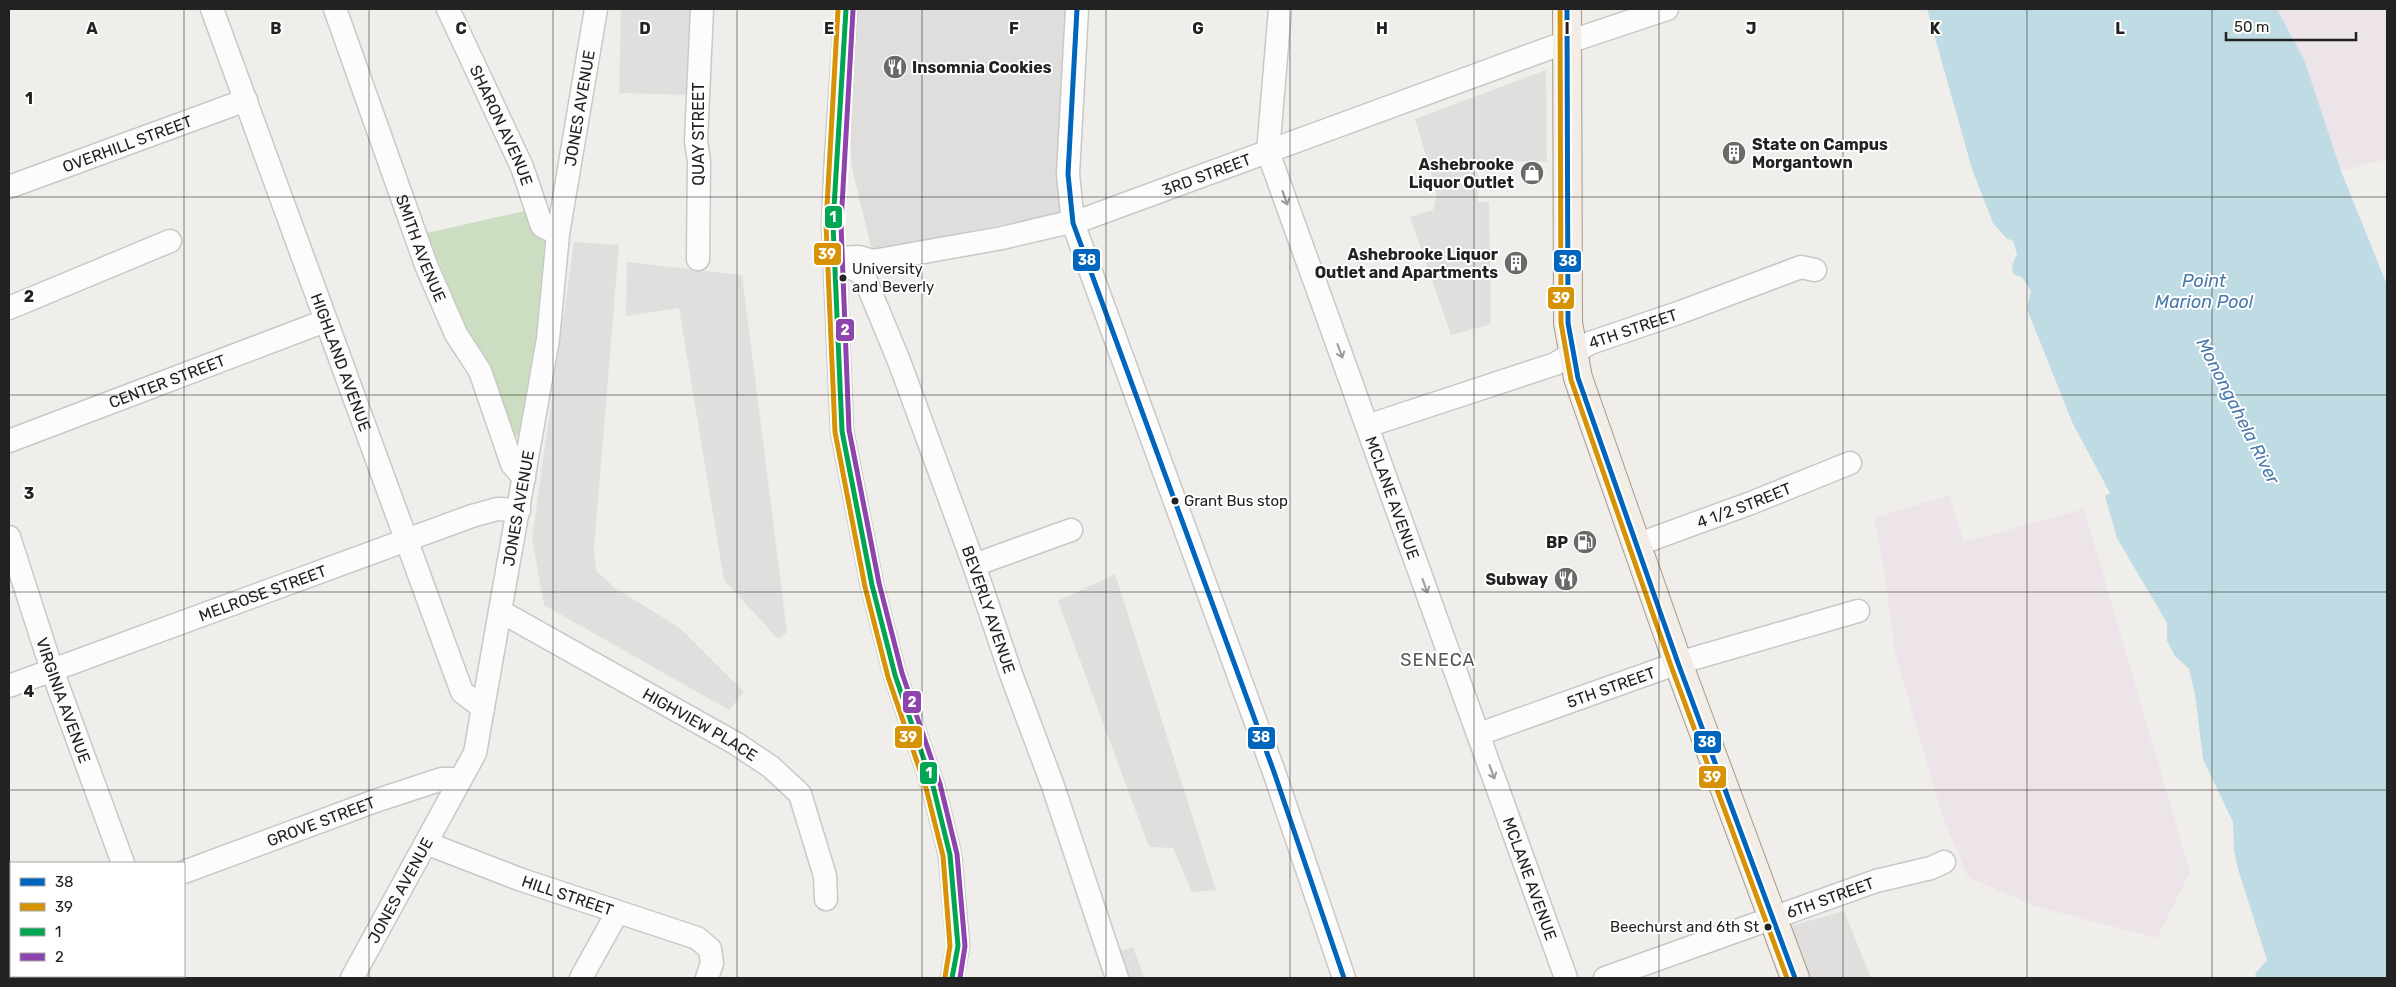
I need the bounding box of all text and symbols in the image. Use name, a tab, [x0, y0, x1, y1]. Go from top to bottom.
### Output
scale bar	[2226, 10, 2356, 42]
text: 50 m	[2234, 18, 2269, 36]
text: A	[86, 19, 98, 38]
text: B	[270, 19, 282, 38]
text: C	[455, 19, 467, 38]
text: D	[639, 19, 651, 38]
text: E	[824, 19, 834, 38]
text: F	[1009, 19, 1019, 38]
text: G	[1192, 19, 1204, 38]
text: H	[1376, 19, 1388, 38]
text: I	[1564, 19, 1570, 38]
text: J	[1746, 19, 1756, 38]
text: K	[1930, 19, 1941, 38]
text: L	[2115, 19, 2125, 38]
street label: JONES AVENUE	[560, 49, 598, 168]
restaurant icon: Insomnia Cookies	[882, 54, 908, 80]
place label: Insomnia Cookies	[912, 58, 1052, 77]
street label: SHARON AVENUE	[466, 62, 537, 188]
street label: QUAY STREET	[689, 82, 708, 186]
text: 1	[25, 89, 33, 108]
street label: OVERHILL STREET	[60, 111, 195, 176]
place label: State on Campus Morgantown	[1752, 135, 1888, 172]
building icon: State on Campus Morgantown	[1721, 140, 1747, 166]
street label: 3RD STREET	[1159, 149, 1253, 199]
place label: Ashebrooke Liquor Outlet	[1409, 155, 1515, 192]
shop icon: Ashebrooke Liquor Outlet	[1519, 160, 1545, 186]
one-way arrow	[1281, 190, 1290, 205]
street label: SMITH AVENUE	[392, 192, 450, 305]
line badge: 1	[824, 205, 843, 229]
text: 1	[830, 209, 837, 226]
line badge: 39	[813, 242, 842, 266]
place label: Ashebrooke Liquor Outlet and Apartments	[1315, 245, 1499, 282]
text: 39	[818, 246, 836, 263]
line badge: 38	[1072, 248, 1101, 272]
line badge: 38	[1553, 249, 1582, 273]
building icon: Ashebrooke Liquor Outlet and Apartments	[1503, 250, 1529, 276]
text: 38	[1078, 252, 1096, 269]
text: 38	[1559, 253, 1577, 270]
place label: University and Beverly	[852, 260, 934, 296]
water label: Point Marion Pool	[2155, 270, 2254, 313]
marker: University and Beverly	[838, 273, 848, 283]
line badge: 39	[1547, 286, 1575, 310]
text: 2	[24, 287, 34, 306]
street label: HIGHLAND AVENUE	[307, 290, 375, 434]
text: 39	[1552, 290, 1570, 307]
street label: 4TH STREET	[1586, 305, 1680, 352]
line badge: 2	[835, 318, 855, 342]
text: 2	[840, 322, 850, 339]
water label: Monongahela River	[2192, 334, 2285, 489]
one-way arrow	[1336, 343, 1345, 358]
street label: CENTER STREET	[106, 350, 228, 412]
street label: MCLANE AVENUE	[1362, 433, 1424, 562]
street label: JONES AVENUE	[499, 449, 538, 568]
street label: 4 1/2 STREET	[1694, 478, 1794, 532]
text: 3	[24, 484, 34, 503]
place label: Grant Bus stop	[1184, 492, 1288, 510]
marker: Grant Bus stop	[1170, 496, 1180, 506]
fuel station icon: BP	[1572, 529, 1598, 555]
place label: BP	[1546, 533, 1568, 552]
street label: BEVERLY AVENUE	[958, 543, 1020, 676]
street label: MELROSE STREET	[196, 561, 329, 625]
restaurant icon: Subway	[1553, 566, 1579, 592]
place label: Subway	[1485, 570, 1548, 589]
one-way arrow	[1421, 578, 1430, 593]
street label: VIRGINIA AVENUE	[33, 635, 95, 766]
district label: SENECA	[1400, 649, 1476, 671]
street label: 5TH STREET	[1564, 662, 1658, 711]
text: 4	[24, 682, 35, 701]
street label: HIGHVIEW PLACE	[639, 684, 761, 765]
line badge: 2	[902, 690, 922, 714]
text: 2	[907, 694, 917, 711]
line badge: 39	[894, 725, 923, 749]
line badge: 38	[1247, 726, 1276, 750]
text: 39	[899, 729, 917, 746]
text: 38	[1252, 729, 1270, 746]
line badge: 38	[1693, 730, 1722, 754]
text: 38	[1698, 734, 1716, 751]
line badge: 1	[919, 761, 938, 785]
one-way arrow	[1488, 763, 1497, 779]
text: 1	[926, 765, 933, 782]
line badge: 39	[1698, 765, 1727, 789]
text: 39	[1703, 769, 1721, 786]
street label: GROVE STREET	[264, 792, 378, 850]
street label: MCLANE AVENUE	[1499, 814, 1561, 943]
street label: JONES AVENUE	[363, 834, 436, 946]
legend	[10, 862, 185, 977]
street label: HILL STREET	[519, 871, 616, 919]
text: 38	[55, 873, 74, 891]
street label: 6TH STREET	[1784, 873, 1876, 922]
text: 39	[55, 898, 73, 916]
place label: Beechurst and 6th St	[1610, 918, 1759, 936]
marker: Beechurst and 6th St	[1763, 922, 1773, 932]
text: 1	[55, 923, 61, 941]
text: 2	[55, 948, 64, 966]

